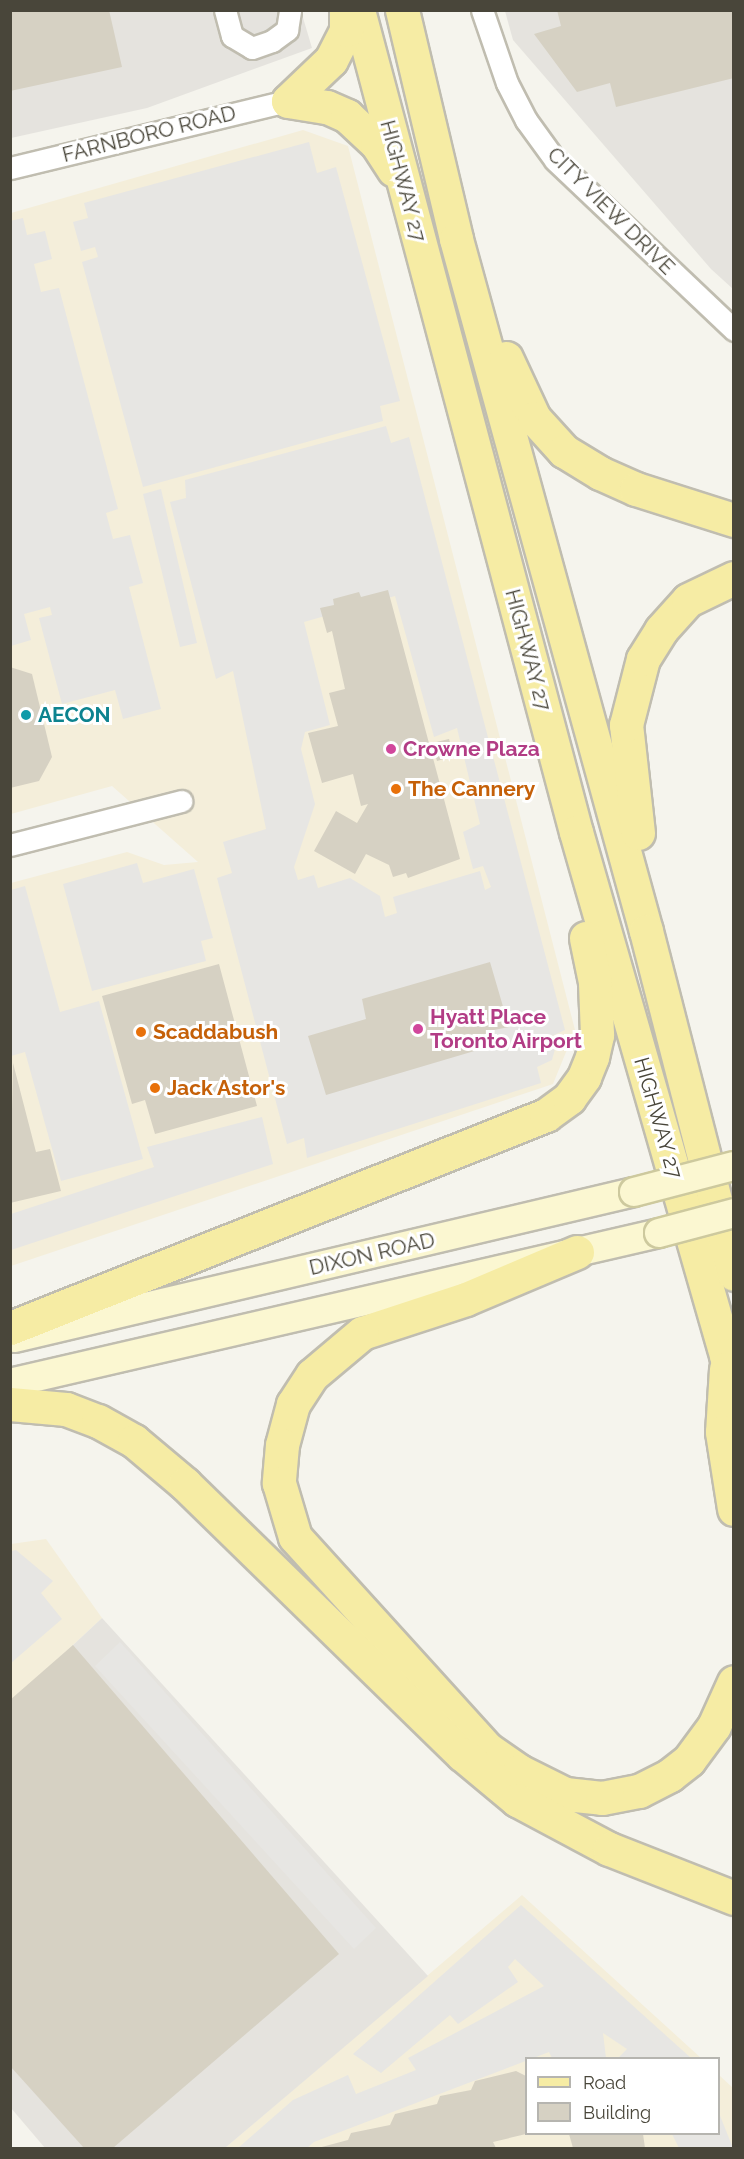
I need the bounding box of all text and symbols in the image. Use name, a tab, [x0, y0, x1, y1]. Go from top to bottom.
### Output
street label: FARNBORO ROAD	[60, 100, 238, 168]
street label: HIGHWAY 27	[375, 117, 431, 245]
street label: CITY VIEW DRIVE	[541, 141, 681, 281]
street label: HIGHWAY 27	[500, 586, 556, 714]
place label: AECON	[38, 702, 111, 728]
marker: AECON	[19, 708, 33, 722]
place label: Crowne Plaza	[403, 736, 540, 762]
marker: Crowne Plaza	[384, 742, 398, 756]
place label: The Cannery	[408, 776, 535, 802]
marker: The Cannery	[389, 782, 403, 796]
place label: Hyatt Place Toronto Airport	[430, 1004, 583, 1054]
place label: Scaddabush	[153, 1019, 278, 1045]
marker: Hyatt Place Toronto Airport	[411, 1022, 425, 1036]
marker: Scaddabush	[134, 1025, 148, 1039]
street label: HIGHWAY 27	[629, 1054, 687, 1182]
place label: Jack Astor's	[167, 1075, 286, 1101]
marker: Jack Astor's	[148, 1081, 162, 1095]
street label: DIXON ROAD	[307, 1227, 437, 1281]
legend	[525, 2057, 720, 2135]
text: Road	[583, 2072, 626, 2093]
text: Building	[583, 2102, 651, 2123]

